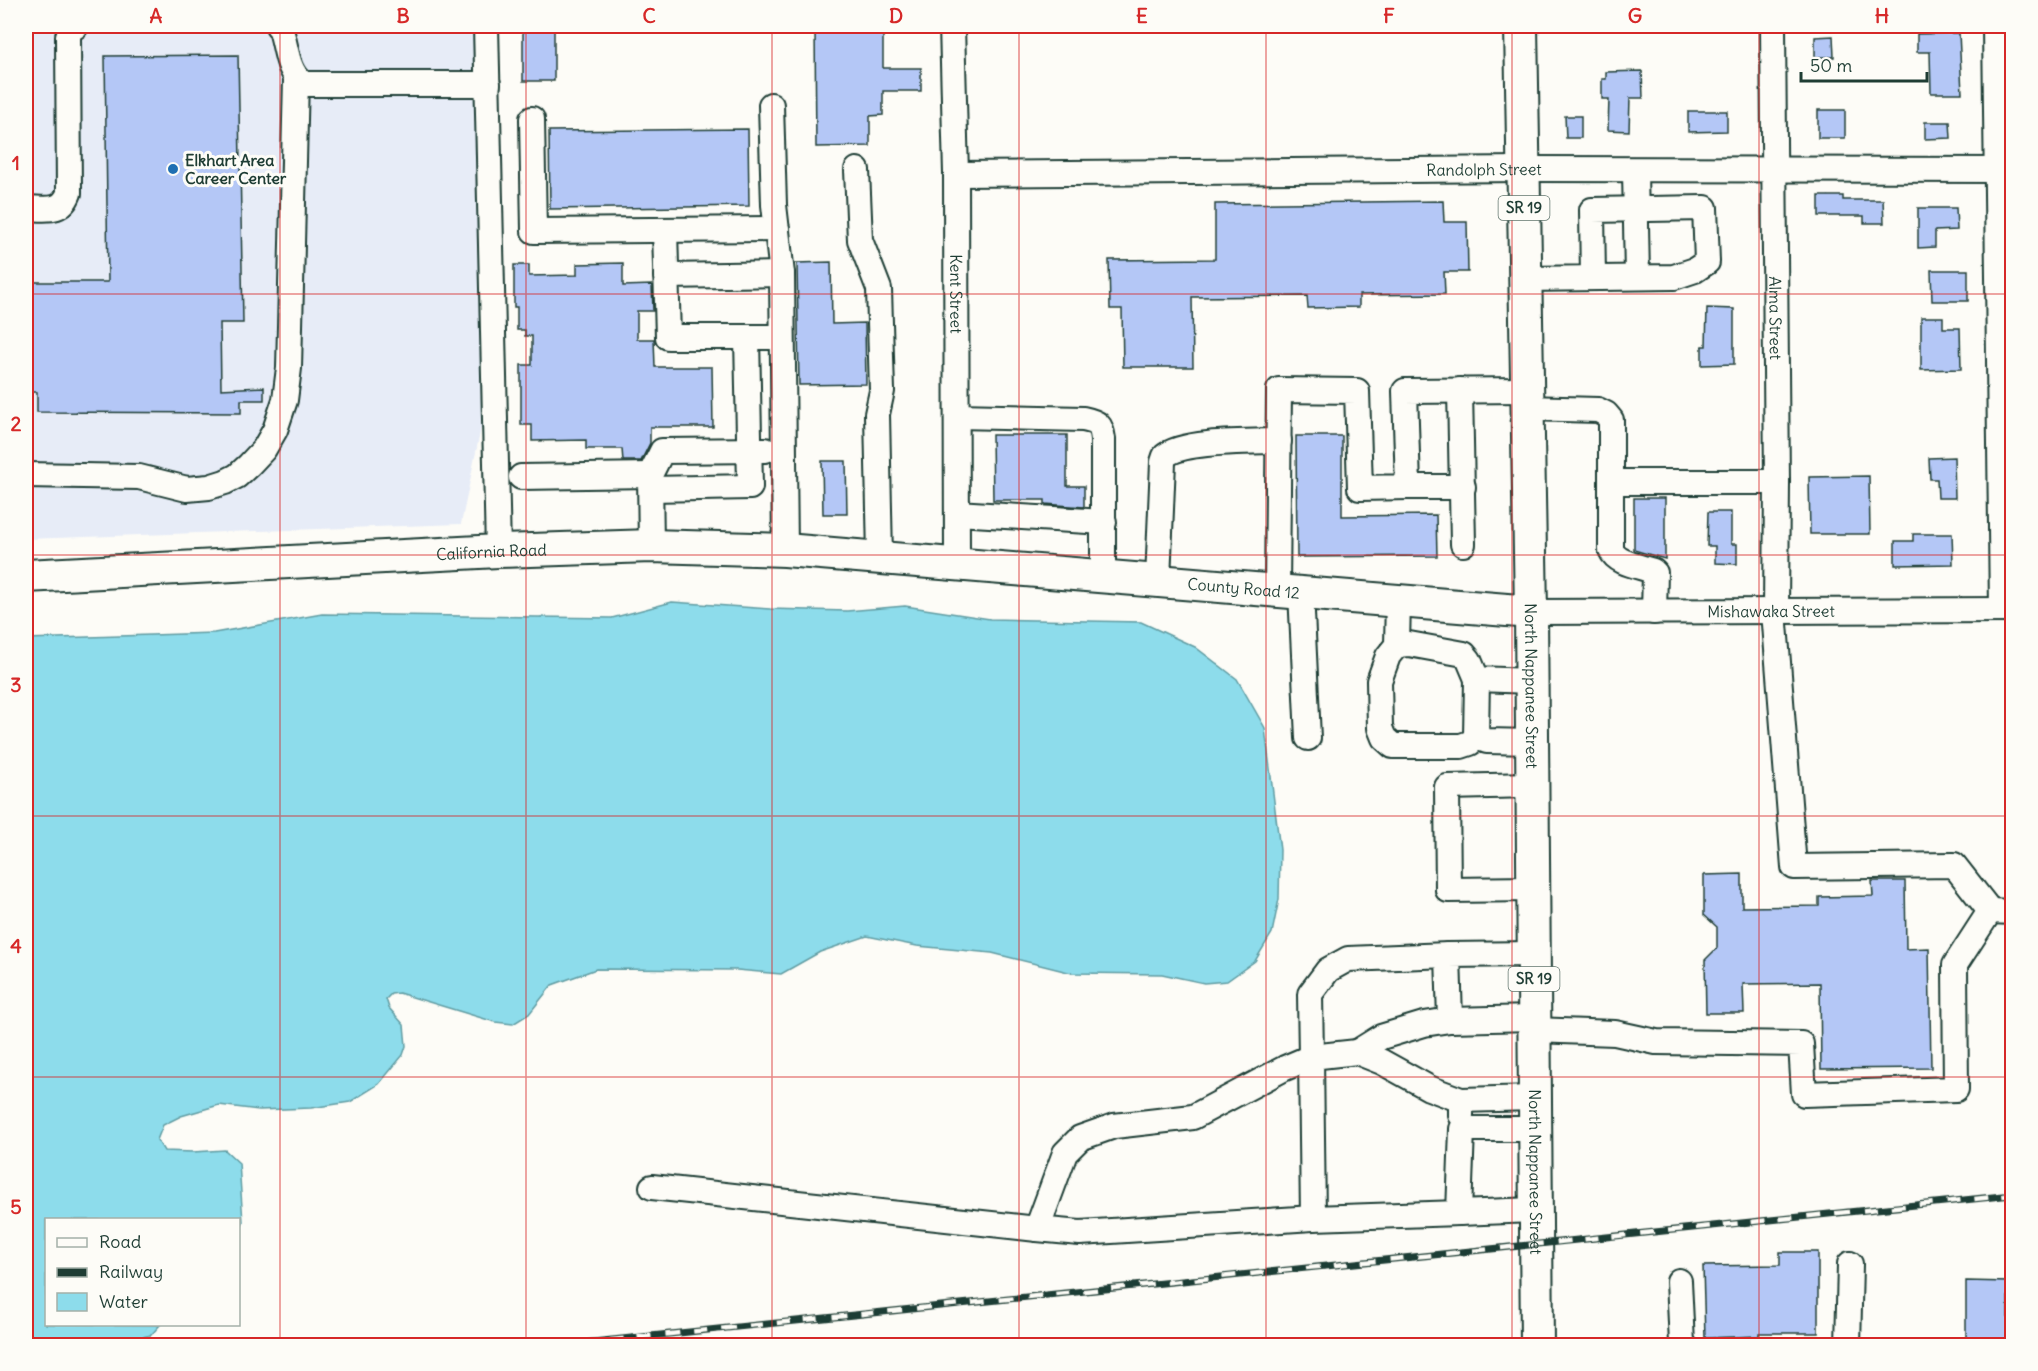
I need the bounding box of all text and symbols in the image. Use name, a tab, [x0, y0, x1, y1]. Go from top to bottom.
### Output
text: A	[150, 3, 163, 28]
text: B	[396, 3, 410, 28]
text: C	[642, 3, 656, 28]
text: D	[889, 3, 903, 28]
text: E	[1136, 3, 1148, 28]
text: F	[1383, 3, 1395, 28]
text: G	[1628, 3, 1642, 28]
text: H	[1875, 3, 1889, 28]
scale bar	[1801, 45, 1927, 83]
text: 50 m	[1810, 54, 1852, 77]
text: 1	[12, 150, 20, 175]
place label: Elkhart Area Career Center	[185, 150, 287, 188]
street label: Randolph Street	[1426, 159, 1542, 180]
marker: Elkhart Area Career Center	[166, 162, 180, 176]
road number: SR 19	[1498, 196, 1550, 220]
street label: Kent Street	[946, 254, 966, 334]
street label: Alma Street	[1765, 276, 1786, 360]
text: 2	[11, 411, 22, 436]
street label: California Road	[436, 539, 547, 564]
street label: County Road 12	[1187, 573, 1301, 603]
street label: Mishawaka Street	[1707, 601, 1835, 621]
street label: North Nappanee Street	[1521, 603, 1542, 769]
text: 3	[10, 672, 22, 697]
text: 4	[10, 933, 22, 958]
road number: SR 19	[1508, 967, 1559, 991]
street label: North Nappanee Street	[1525, 1089, 1546, 1255]
text: 5	[10, 1194, 22, 1219]
legend	[45, 1218, 240, 1326]
text: Road	[99, 1230, 142, 1253]
text: Railway	[99, 1260, 163, 1283]
text: Water	[99, 1290, 149, 1313]

